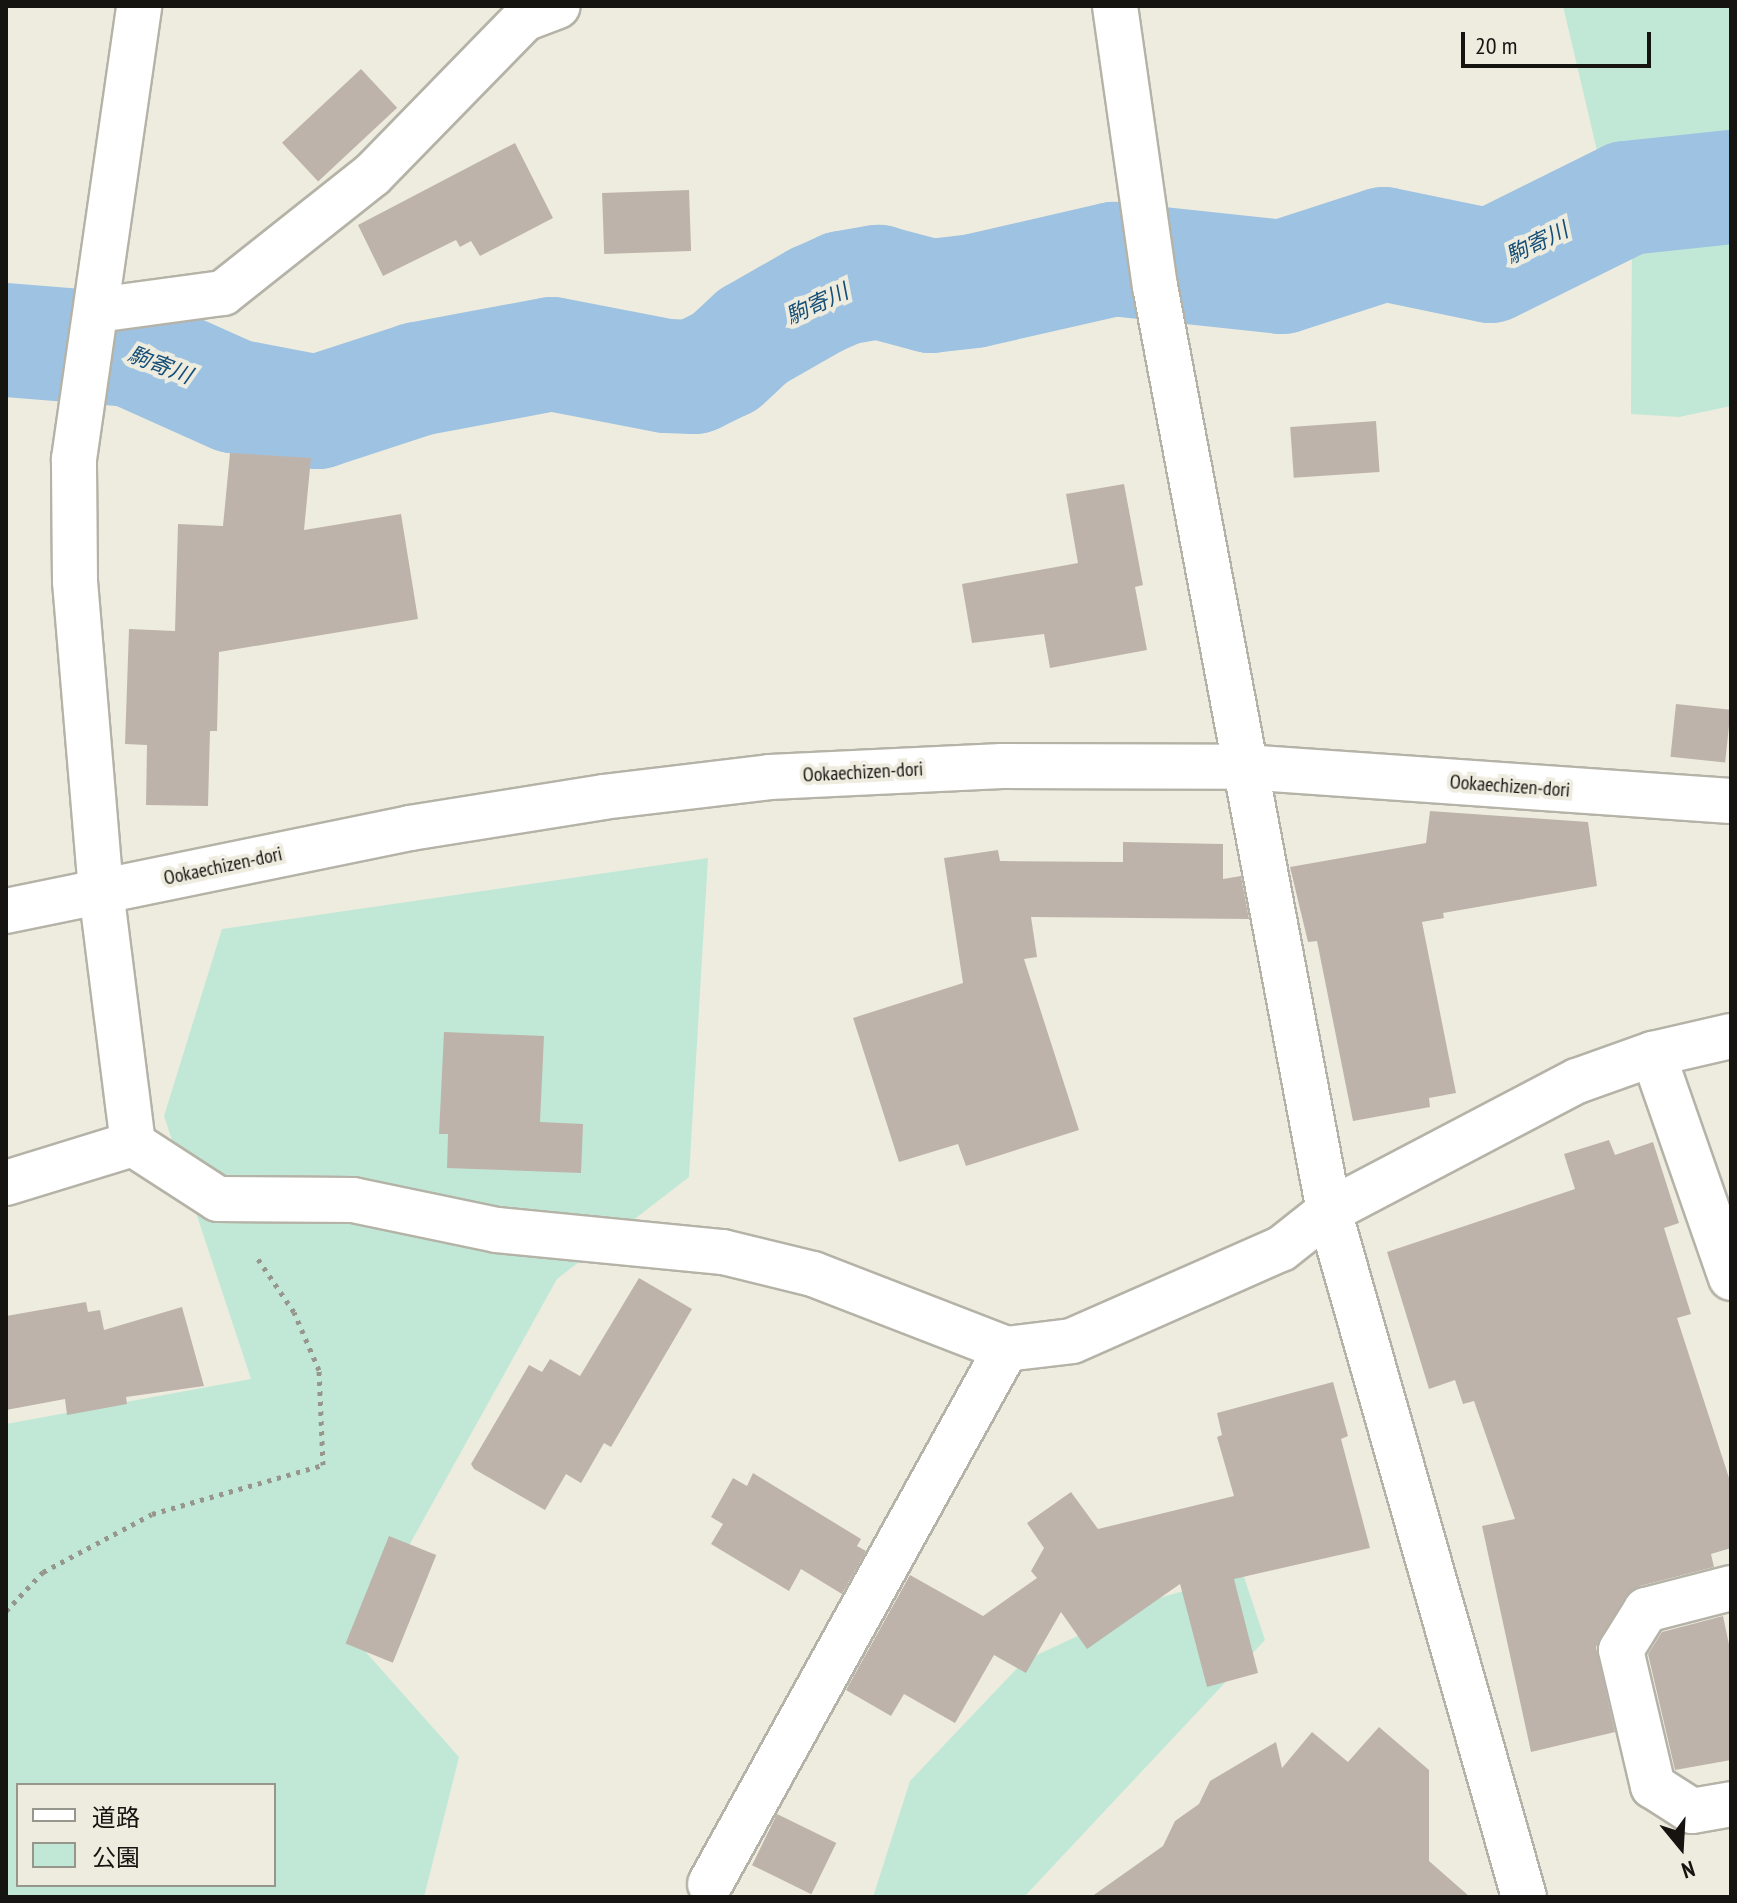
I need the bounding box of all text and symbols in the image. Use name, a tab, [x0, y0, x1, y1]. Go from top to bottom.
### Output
scale bar	[1465, 16, 1655, 66]
text: 20 m	[1475, 30, 1517, 61]
water label: 駒寄川	[1502, 217, 1572, 269]
water label: 駒寄川	[782, 278, 852, 330]
water label: 駒寄川	[124, 341, 196, 389]
street label: Ookaechizen-dori	[802, 757, 924, 787]
street label: Ookaechizen-dori	[1449, 770, 1571, 802]
street label: Ookaechizen-dori	[161, 842, 285, 890]
legend	[16, 1783, 276, 1887]
text: 道路	[92, 1802, 140, 1833]
north arrow	[1641, 1807, 1721, 1887]
text: 公園	[92, 1842, 140, 1873]
text: N	[1678, 1855, 1698, 1885]

